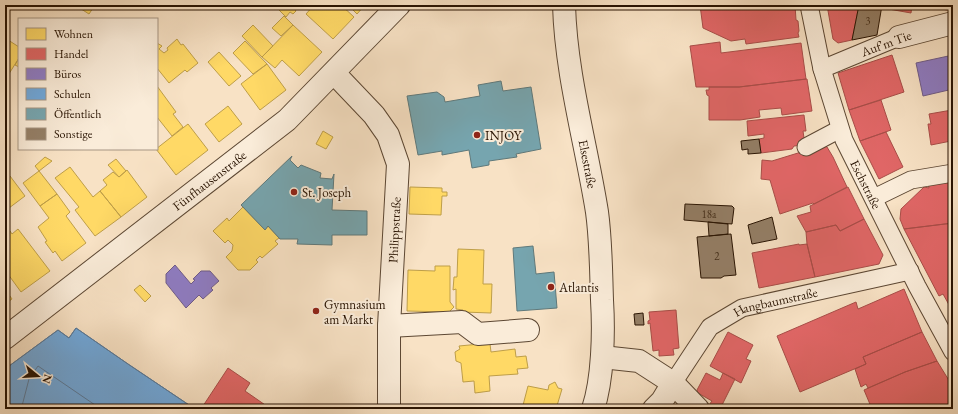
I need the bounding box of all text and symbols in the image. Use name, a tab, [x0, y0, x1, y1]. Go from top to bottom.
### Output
house number: 3	[865, 14, 871, 28]
legend	[18, 18, 158, 150]
text: Wohnen	[54, 26, 94, 42]
street label: Auf'm Tie	[858, 27, 914, 61]
text: Handel	[54, 46, 89, 62]
text: Büros	[54, 66, 81, 82]
text: Schulen	[54, 86, 92, 102]
text: Öffentlich	[54, 106, 101, 122]
text: Sonstige	[54, 126, 93, 142]
place label: INJOY	[485, 127, 523, 144]
marker: INJOY	[472, 130, 482, 140]
street label: Elsestraße	[574, 138, 601, 190]
street label: Fünfhausenstraße	[169, 147, 250, 215]
street label: Eschstraße	[846, 157, 885, 212]
place label: St. Joseph	[302, 184, 351, 201]
marker: St. Joseph	[289, 187, 299, 197]
street label: Philippstraße	[384, 196, 405, 264]
house number: 18a	[702, 207, 717, 221]
house number: 2	[714, 249, 720, 263]
place label: Atlantis	[558, 279, 599, 296]
marker: Atlantis	[546, 282, 556, 292]
street label: Hangbaumstraße	[730, 284, 819, 321]
place label: Gymnasium am Markt	[324, 296, 386, 328]
marker: Gymnasium am Markt	[311, 306, 321, 316]
north arrow	[18, 356, 58, 396]
text: N	[39, 373, 56, 386]

